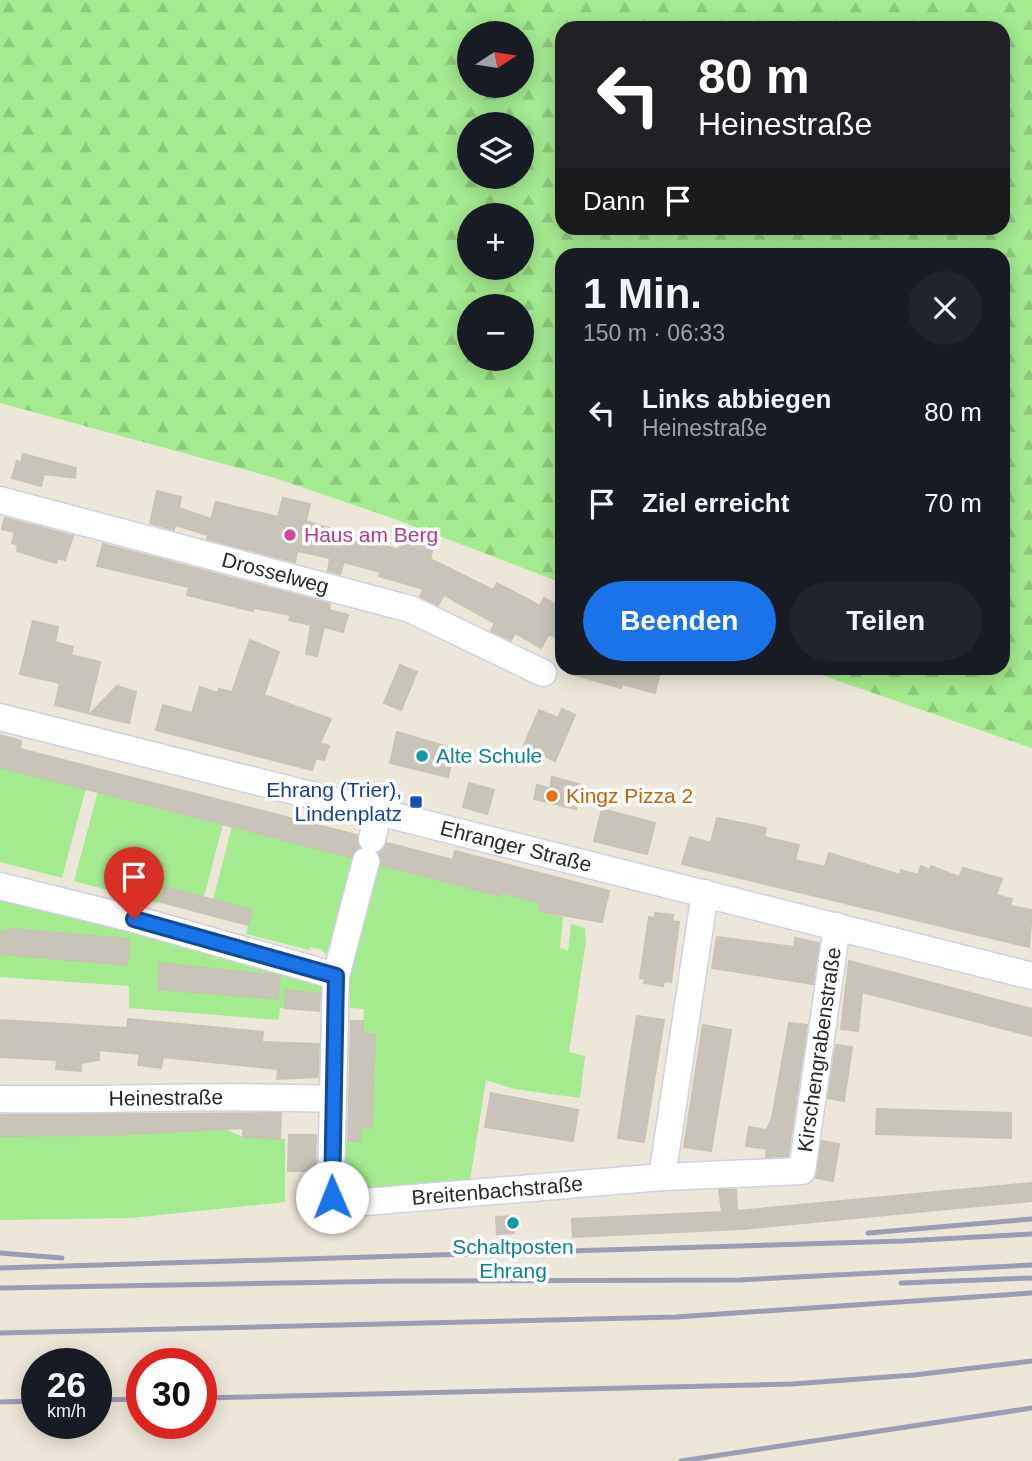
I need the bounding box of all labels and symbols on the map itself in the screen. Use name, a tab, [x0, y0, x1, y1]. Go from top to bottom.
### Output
north arrow	[457, 21, 534, 98]
place label: Haus am Berg	[304, 523, 438, 546]
marker: Haus am Berg	[282, 527, 298, 543]
street label: Drosselweg	[220, 548, 332, 598]
place label: Alte Schule	[436, 744, 542, 767]
marker: Alte Schule	[414, 748, 430, 764]
place label: Ehrang (Trier), Lindenplatz	[266, 778, 402, 825]
place label: Kingz Pizza 2	[566, 784, 693, 807]
marker: Kingz Pizza 2	[544, 788, 560, 804]
marker: Ehrang (Trier), Lindenplatz	[408, 794, 424, 810]
street label: Ehranger Straße	[438, 816, 594, 876]
pin	[104, 847, 164, 919]
street label: Kirschengrabenstraße	[793, 946, 845, 1154]
street label: Heinestraße	[109, 1085, 223, 1110]
position arrow	[295, 1160, 369, 1234]
street label: Breitenbachstraße	[411, 1172, 584, 1209]
marker: Schaltposten Ehrang	[505, 1215, 521, 1231]
place label: Schaltposten Ehrang	[452, 1235, 574, 1282]
speed limit sign: 30	[126, 1348, 217, 1439]

